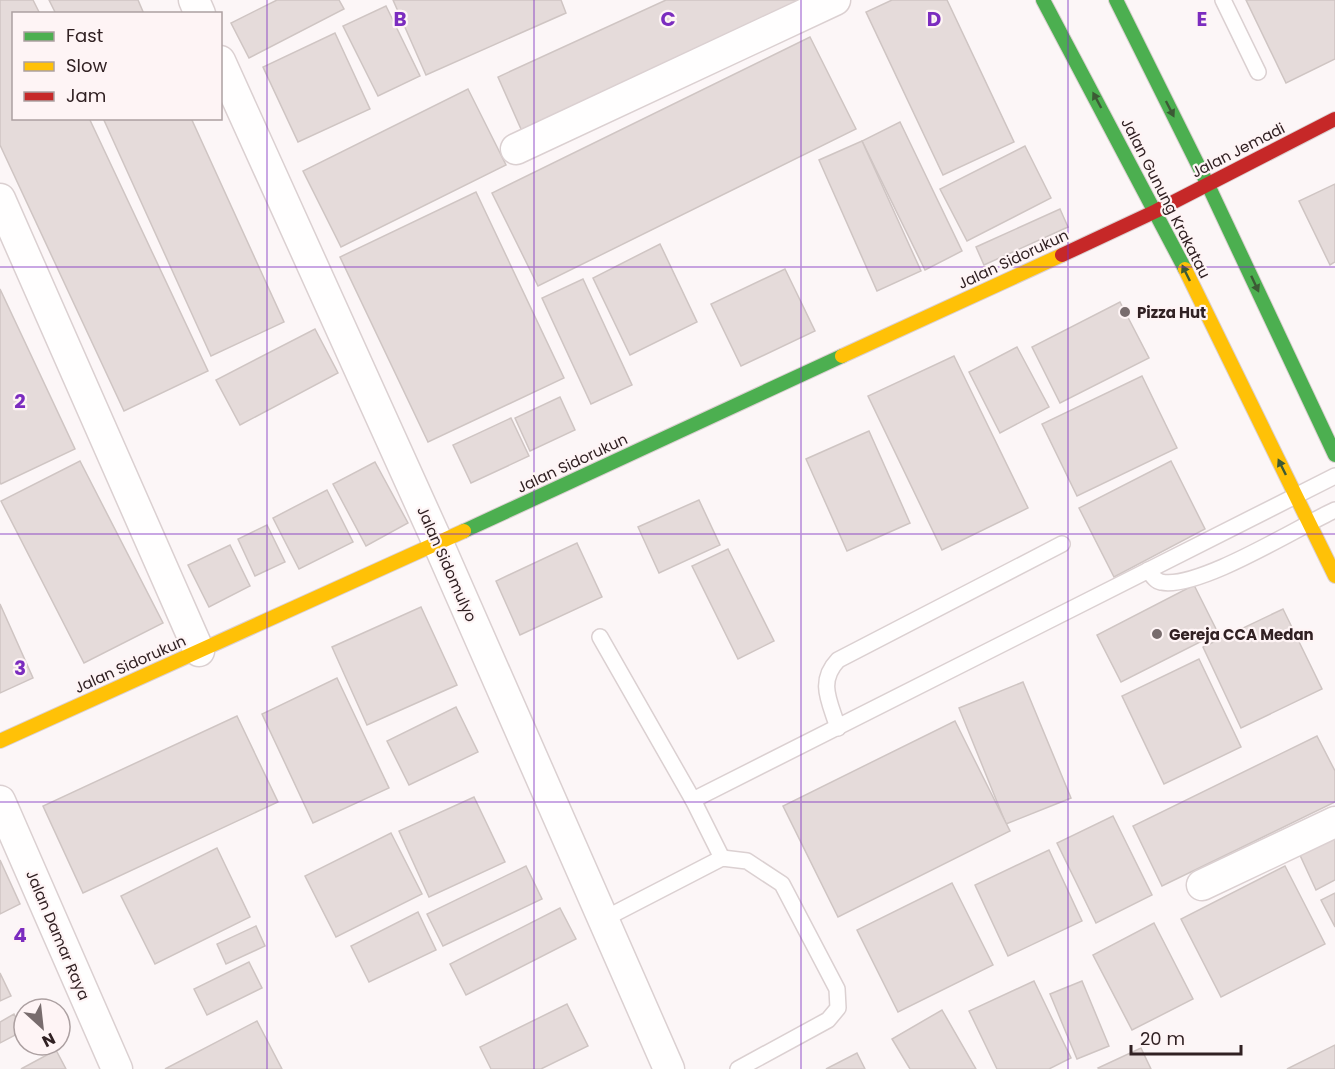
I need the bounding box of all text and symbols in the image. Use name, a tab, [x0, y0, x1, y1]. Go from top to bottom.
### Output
text: B	[393, 5, 407, 33]
text: C	[660, 5, 676, 33]
text: D	[927, 5, 941, 33]
text: E	[1197, 5, 1207, 33]
legend	[12, 12, 222, 120]
text: Fast	[66, 23, 103, 48]
text: Slow	[66, 53, 108, 78]
text: Jam	[66, 83, 106, 108]
one-way arrow	[1092, 91, 1102, 108]
one-way arrow	[1165, 100, 1175, 117]
street label: Jalan Gunung Krakatau	[1116, 114, 1216, 282]
street label: Jalan Jemadi	[1188, 117, 1288, 183]
street label: Jalan Sidorukun	[954, 224, 1072, 294]
one-way arrow	[1182, 264, 1191, 281]
one-way arrow	[1250, 276, 1259, 293]
place label: Pizza Hut	[1137, 302, 1206, 323]
marker: Pizza Hut	[1118, 305, 1132, 319]
text: 2	[14, 387, 26, 415]
street label: Jalan Sidorukun	[513, 428, 631, 498]
one-way arrow	[1277, 458, 1286, 475]
street label: Jalan Sidomulyo	[412, 503, 482, 625]
place label: Gereja CCA Medan	[1169, 624, 1314, 645]
marker: Gereja CCA Medan	[1150, 627, 1164, 641]
street label: Jalan Sidorukun	[71, 630, 189, 698]
text: 3	[14, 654, 26, 682]
street label: Jalan Damar Raya	[21, 867, 95, 1003]
text: 4	[13, 921, 27, 949]
north arrow	[12, 997, 72, 1057]
scale bar	[1131, 1018, 1240, 1056]
text: 20 m	[1140, 1026, 1185, 1051]
text: N	[38, 1027, 59, 1053]

